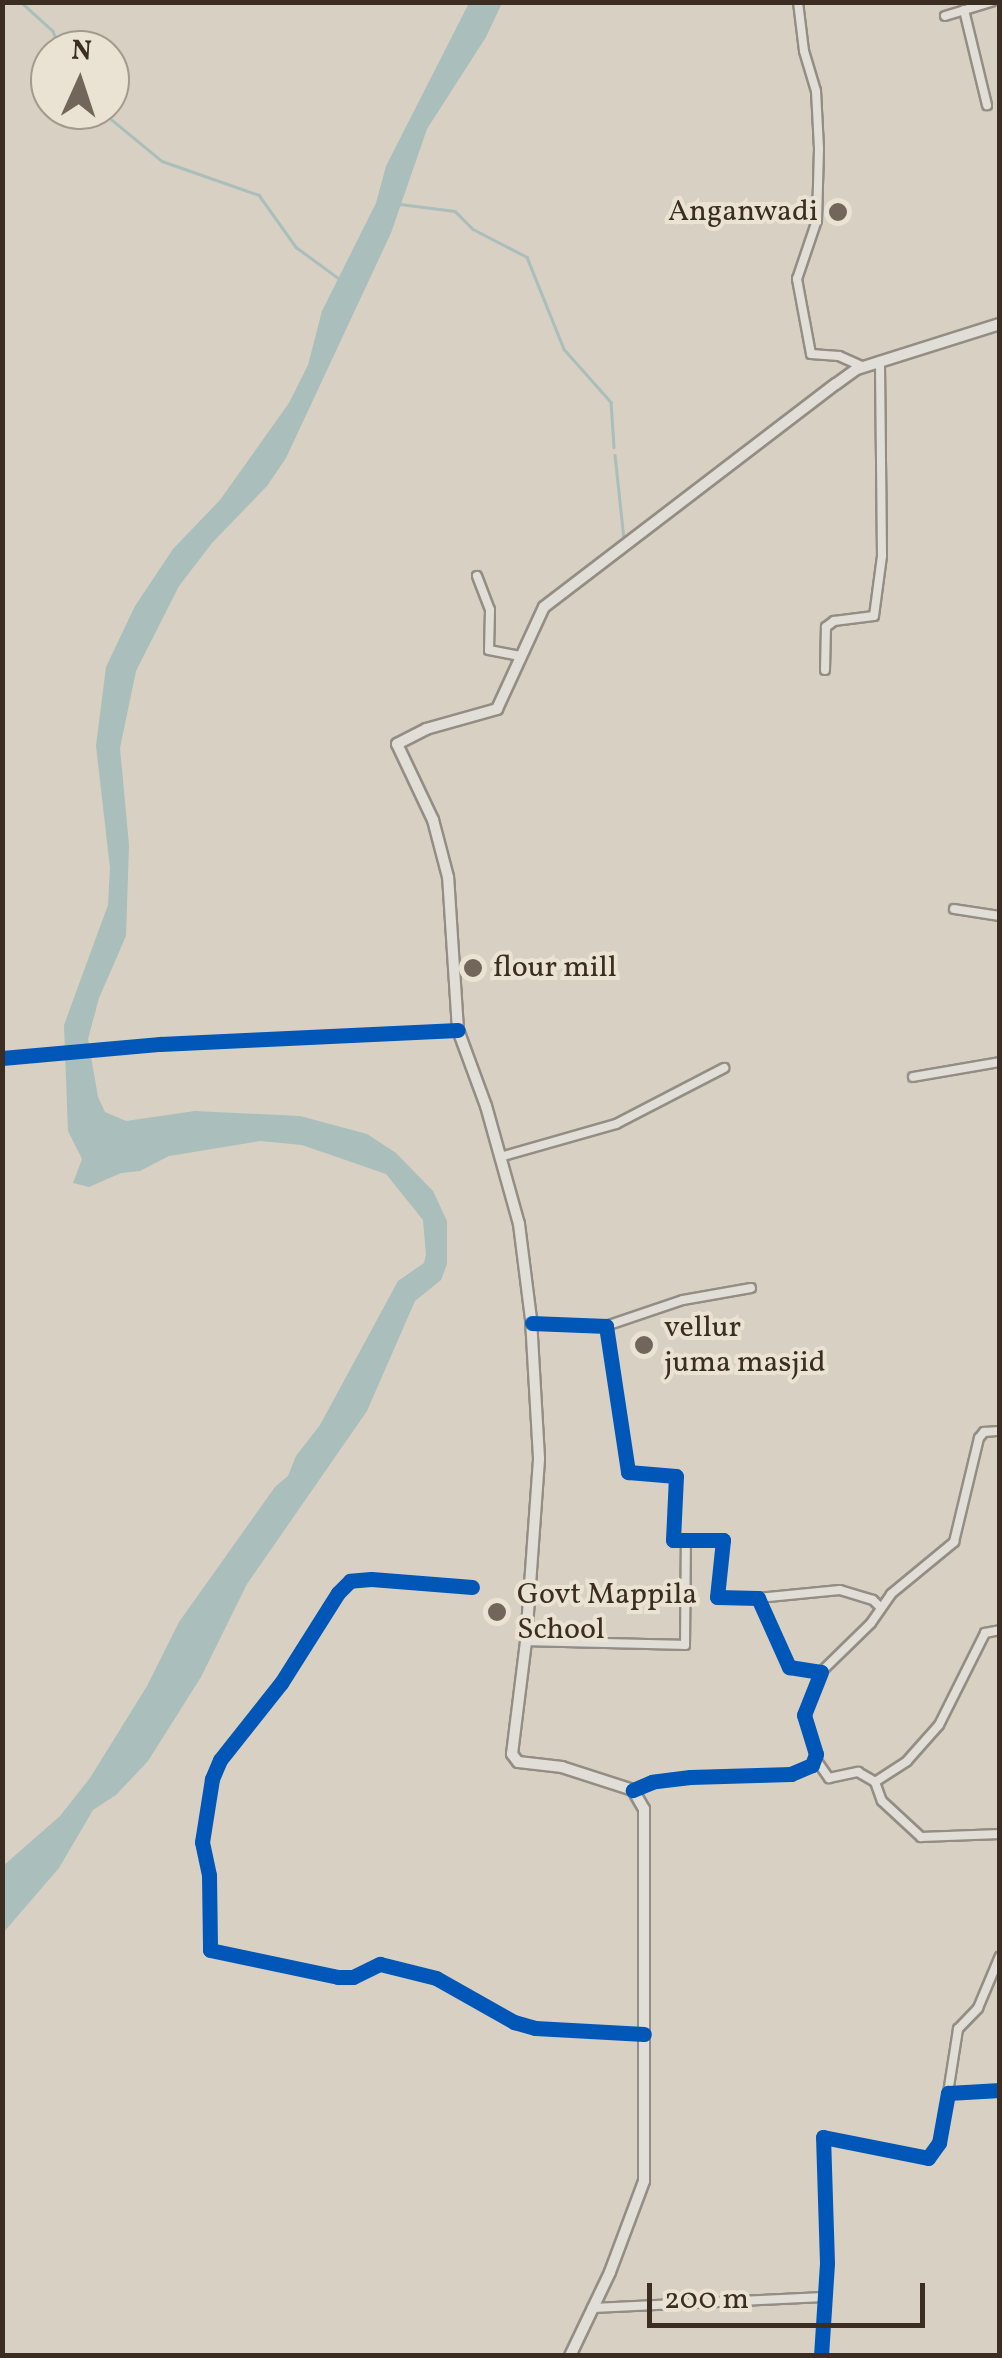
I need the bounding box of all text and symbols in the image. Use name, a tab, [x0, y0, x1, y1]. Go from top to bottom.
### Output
north arrow	[30, 30, 130, 130]
text: N	[70, 32, 93, 72]
place label: Anganwadi	[668, 194, 818, 230]
marker: Anganwadi	[827, 201, 849, 223]
place label: flour mill	[493, 950, 617, 986]
marker: flour mill	[462, 957, 484, 979]
place label: vellur juma masjid	[664, 1310, 826, 1380]
marker: vellur juma masjid	[633, 1334, 655, 1356]
place label: Govt Mappila School	[517, 1577, 697, 1648]
marker: Govt Mappila School	[486, 1601, 508, 1623]
scale bar	[652, 2263, 930, 2325]
text: 200 m	[664, 2279, 749, 2321]

